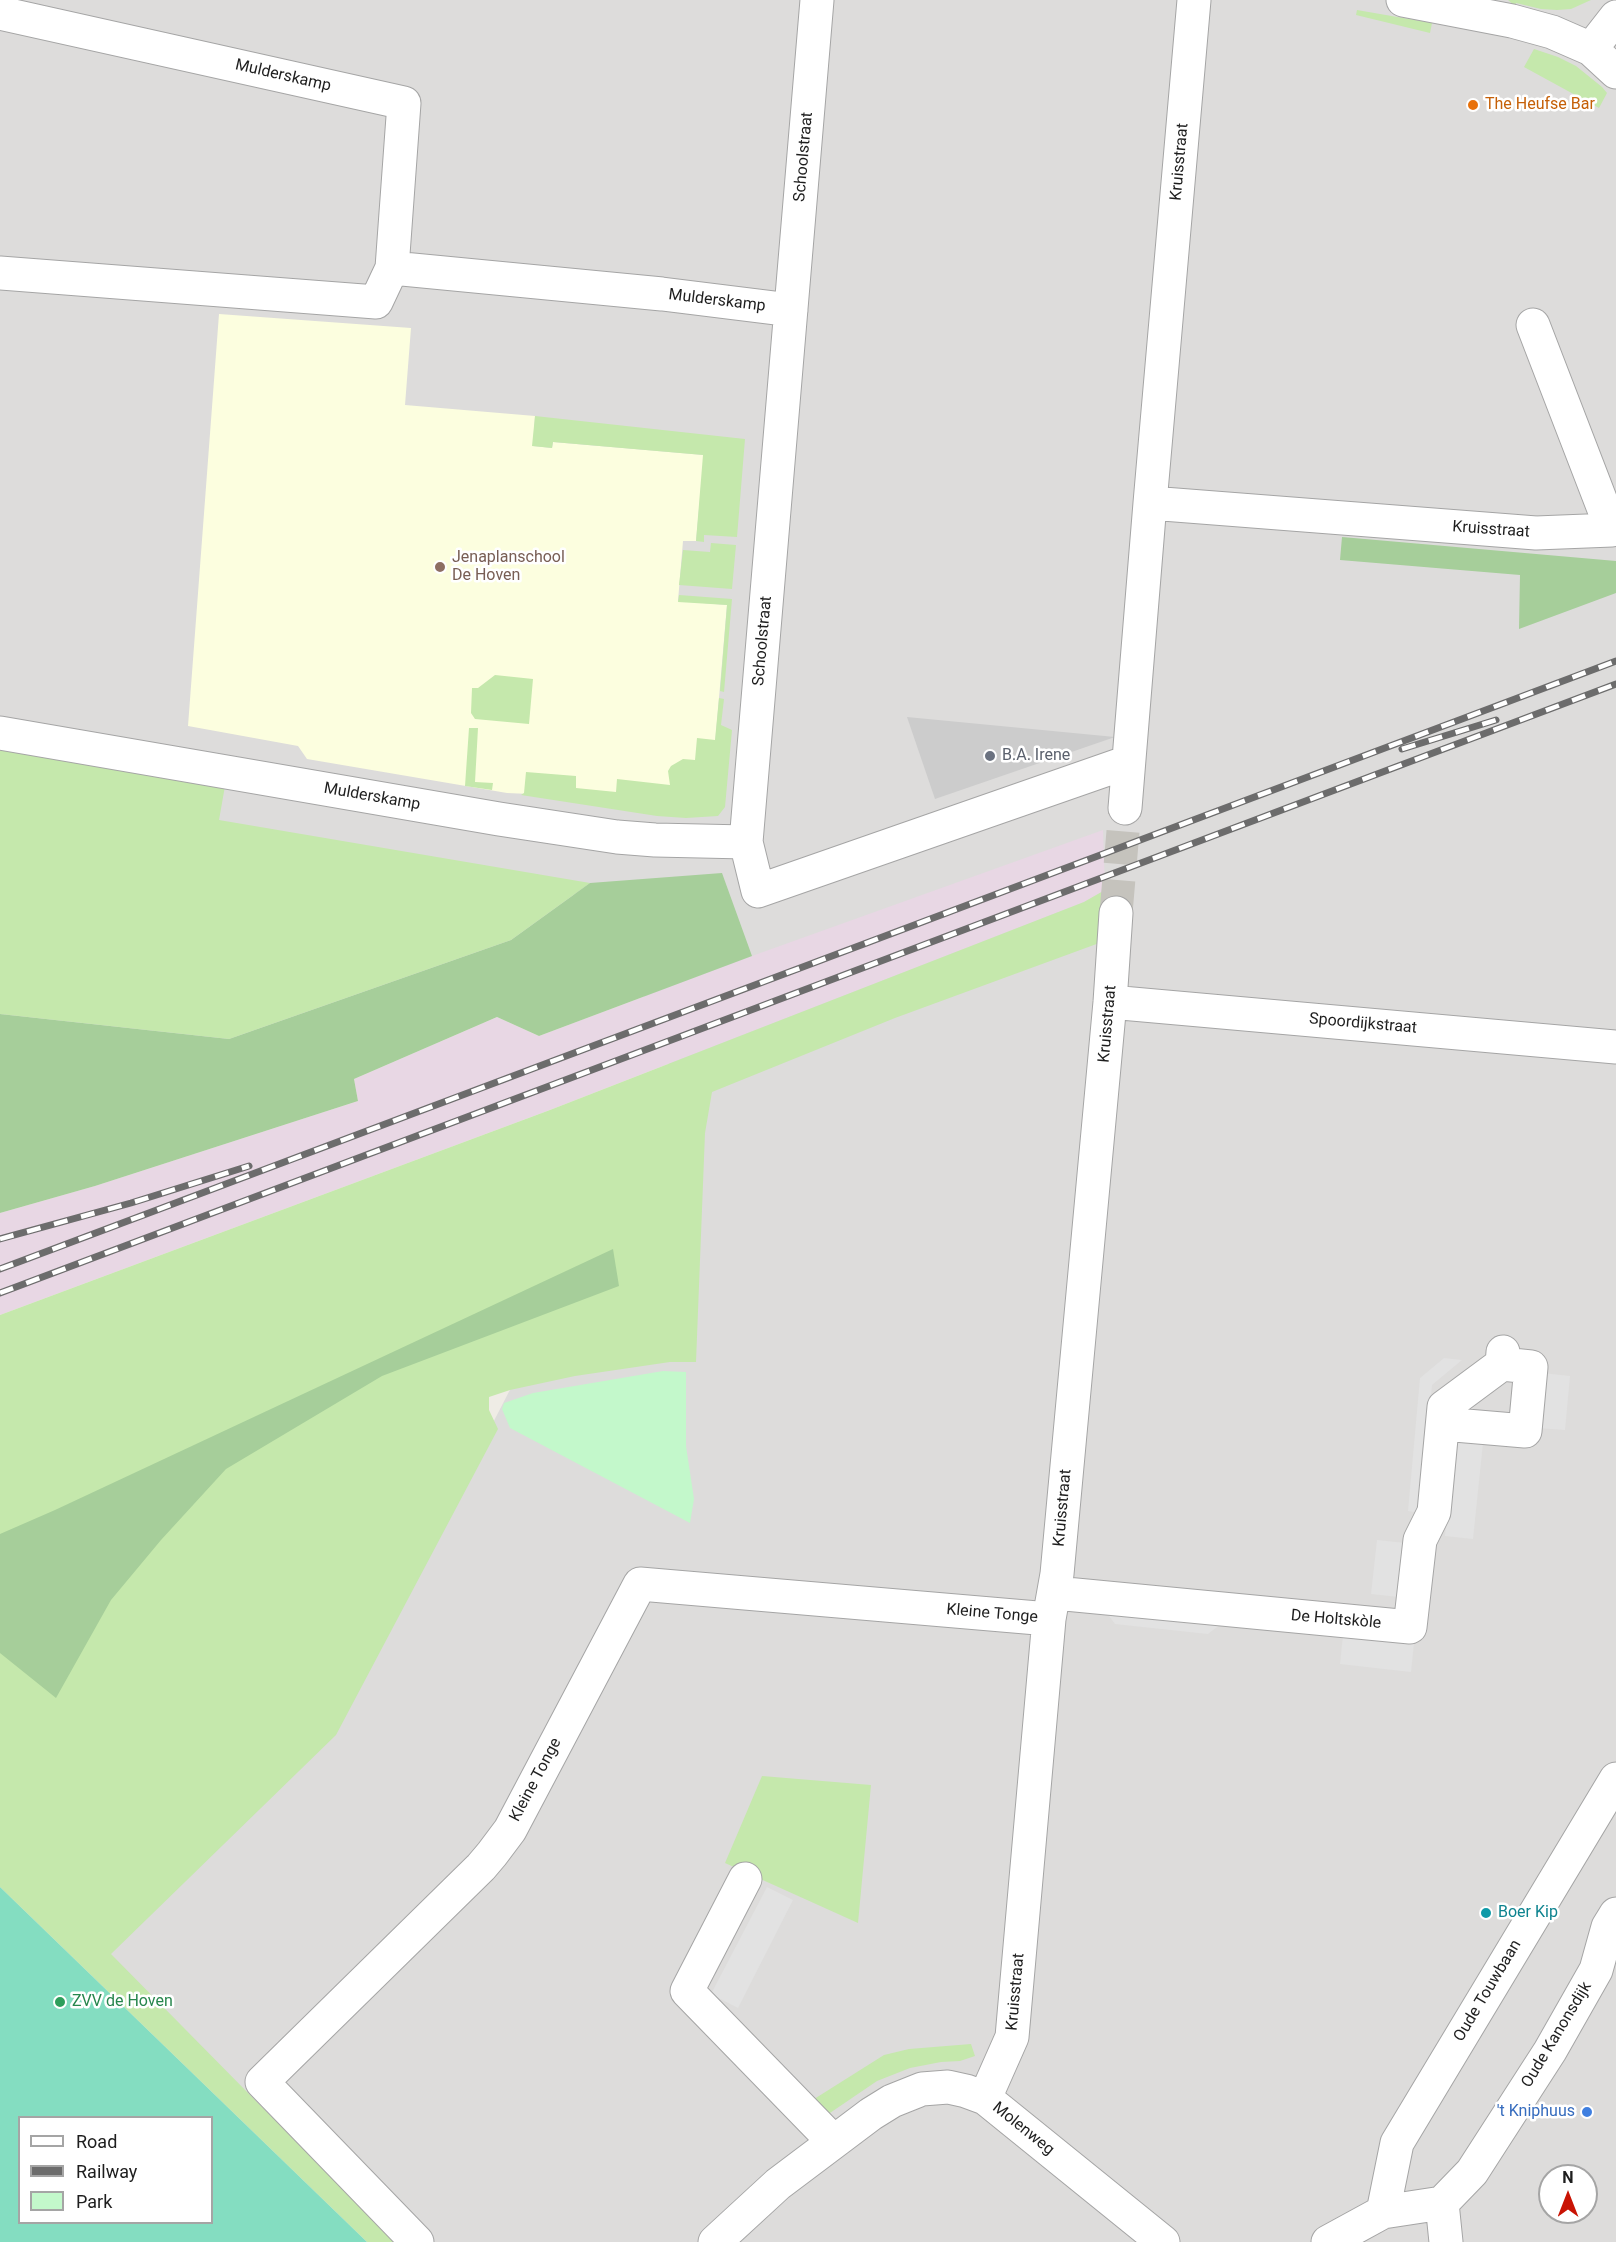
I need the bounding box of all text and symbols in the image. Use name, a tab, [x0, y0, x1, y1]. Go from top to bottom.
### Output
street label: Mulderskamp	[233, 56, 333, 96]
place label: The Heufse Bar	[1485, 95, 1595, 115]
marker: The Heufse Bar	[1466, 98, 1480, 112]
street label: Schoolstraat	[791, 111, 817, 203]
street label: Kruisstraat	[1167, 122, 1193, 202]
street label: Mulderskamp	[667, 286, 767, 316]
street label: Kruisstraat	[1452, 518, 1530, 542]
place label: Jenaplanschool De Hoven	[452, 548, 565, 586]
marker: Jenaplanschool De Hoven	[433, 560, 447, 574]
street label: Schoolstraat	[750, 595, 776, 687]
place label: B.A. Irene	[1002, 746, 1070, 766]
marker: B.A. Irene	[983, 749, 997, 763]
street label: Mulderskamp	[322, 779, 422, 815]
street label: Kruisstraat	[1095, 984, 1121, 1064]
street label: Spoordijkstraat	[1308, 1010, 1418, 1038]
street label: Kruisstraat	[1050, 1468, 1076, 1548]
street label: Kleine Tonge	[945, 1600, 1039, 1628]
street label: De Holtskòle	[1290, 1606, 1382, 1634]
street label: Kleine Tonge	[506, 1735, 566, 1825]
place label: Boer Kip	[1498, 1903, 1558, 1923]
marker: Boer Kip	[1479, 1906, 1493, 1920]
street label: Oude Touwbaan	[1450, 1937, 1526, 2045]
street label: Kruisstraat	[1003, 1952, 1029, 2032]
street label: Oude Kanonsdijk	[1518, 1979, 1596, 2091]
place label: ZVV de Hoven	[72, 1992, 173, 2012]
marker: ZVV de Hoven	[53, 1995, 67, 2009]
street label: Molenweg	[988, 2098, 1058, 2160]
place label: 't Kniphuus	[1497, 2102, 1575, 2122]
marker: 't Kniphuus	[1580, 2105, 1594, 2119]
legend	[18, 2116, 213, 2224]
text: Road	[76, 2131, 117, 2152]
text: Railway	[76, 2161, 137, 2182]
north arrow	[1538, 2164, 1598, 2224]
text: N	[1562, 2168, 1574, 2187]
text: Park	[76, 2191, 112, 2212]

